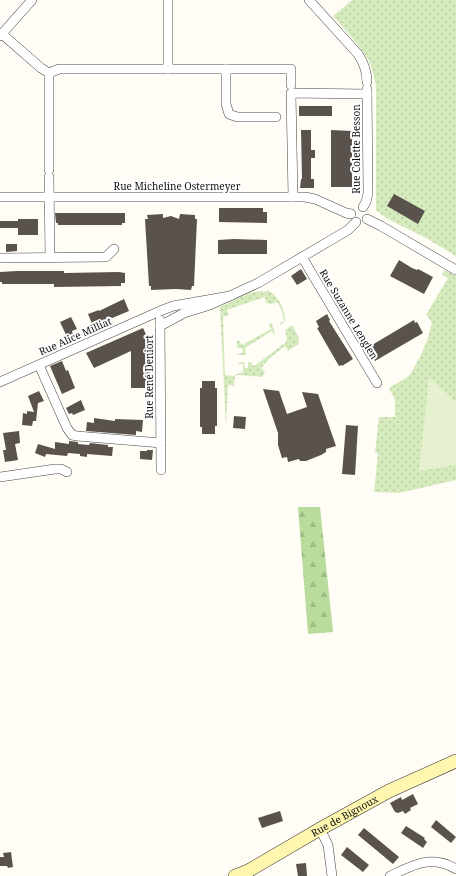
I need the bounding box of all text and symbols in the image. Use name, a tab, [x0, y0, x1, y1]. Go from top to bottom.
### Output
street label: Rue Colette Besson	[349, 104, 363, 194]
street label: Rue Micheline Ostermeyer	[114, 179, 241, 193]
street label: Rue Suzanne Lenglen	[317, 266, 382, 362]
street label: Rue Alice Milliat	[36, 314, 114, 358]
street label: Rue René Deniort	[142, 335, 156, 419]
street label: Rue de Bignoux	[308, 791, 380, 840]

